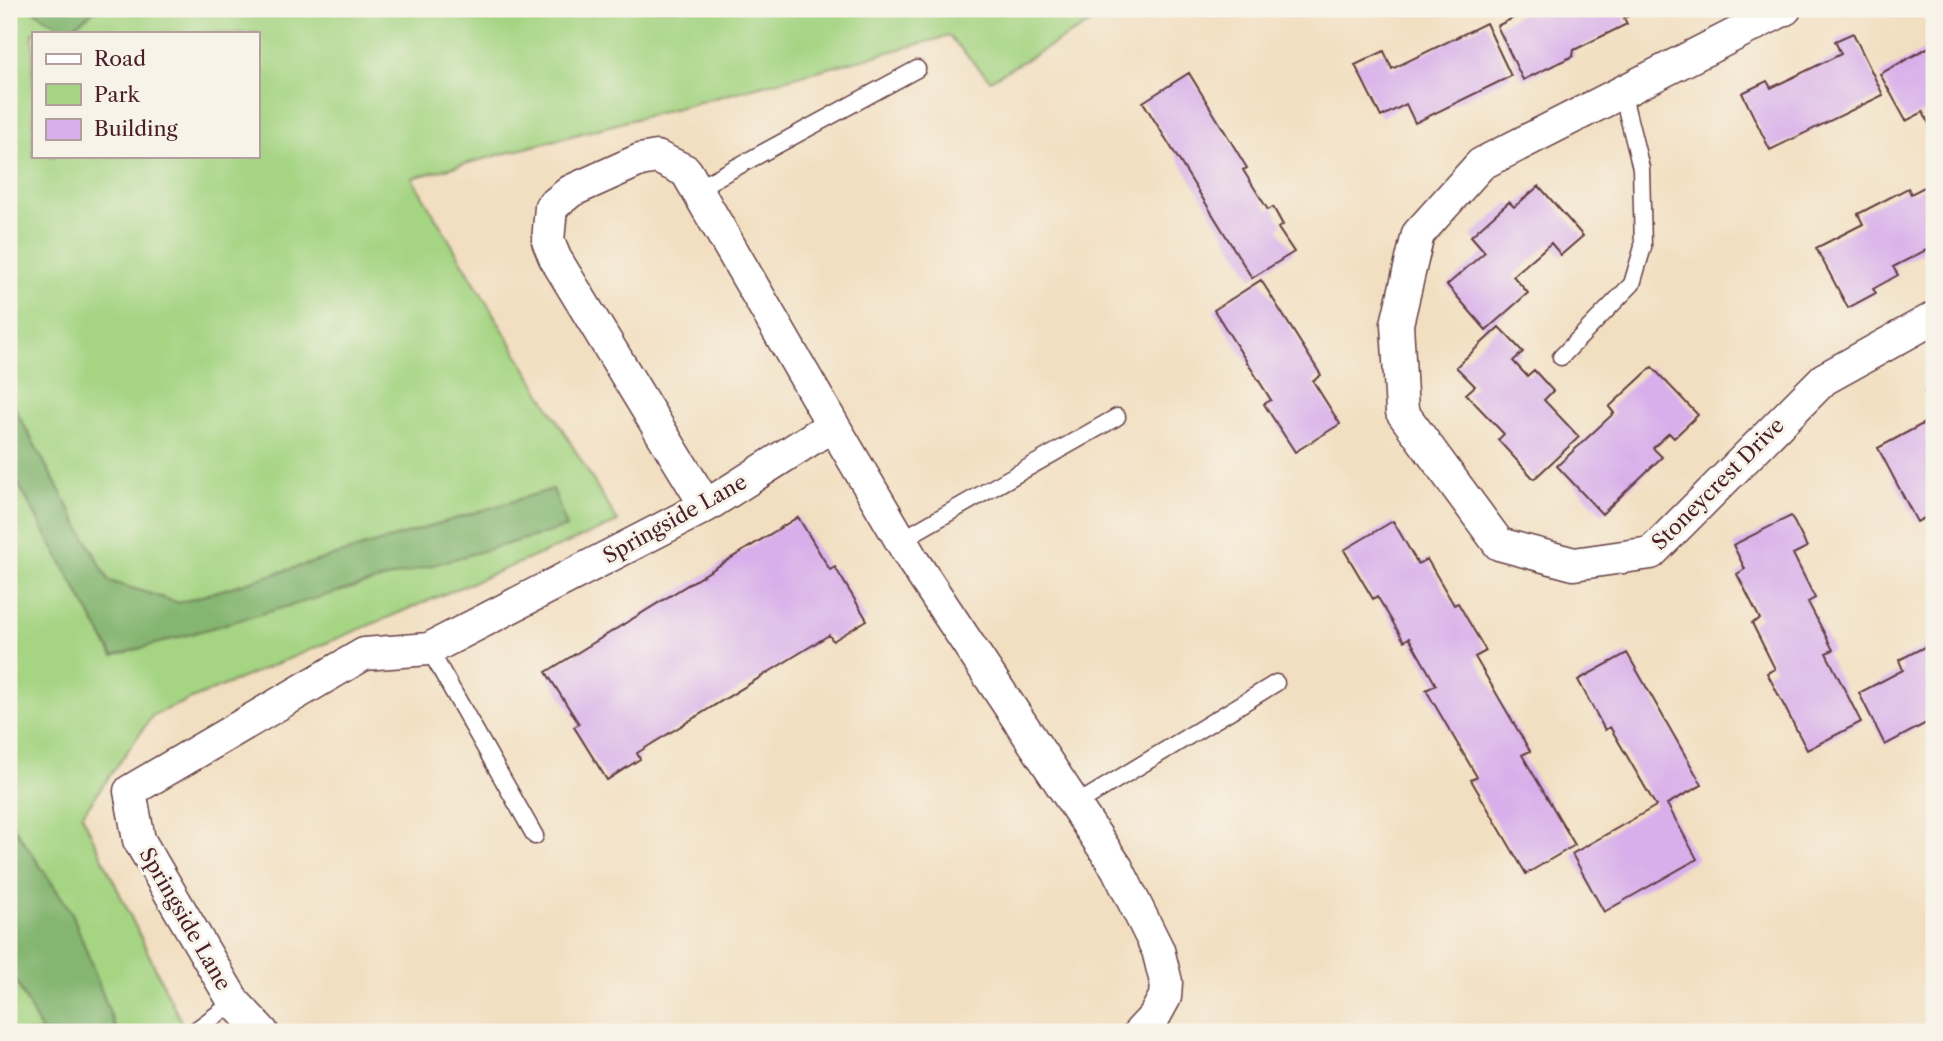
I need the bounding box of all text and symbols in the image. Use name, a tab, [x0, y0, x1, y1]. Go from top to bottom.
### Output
legend	[32, 32, 259, 158]
text: Road	[94, 46, 146, 71]
text: Park	[94, 82, 140, 107]
text: Building	[94, 116, 179, 141]
street label: Stoneycrest Drive	[1646, 412, 1789, 555]
street label: Springside Lane	[599, 469, 751, 568]
street label: Springside Lane	[135, 843, 236, 994]

